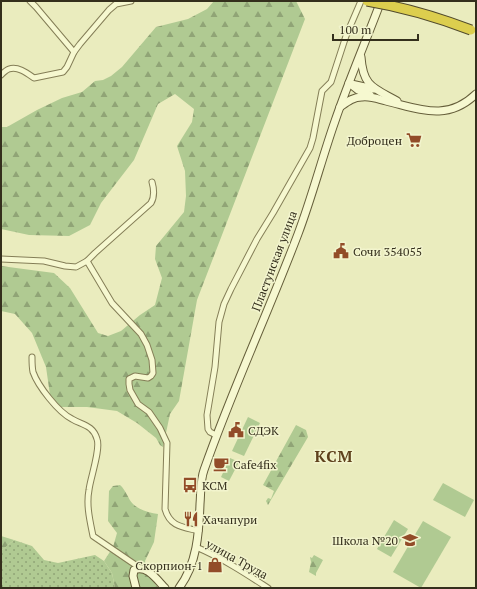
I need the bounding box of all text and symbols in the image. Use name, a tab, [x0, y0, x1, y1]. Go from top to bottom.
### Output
scale bar	[333, 16, 418, 42]
text: 100 m	[339, 22, 372, 37]
supermarket icon: Доброцен	[405, 131, 423, 149]
place label: Доброцен	[347, 133, 402, 148]
street label: Пластунская улица	[248, 209, 300, 313]
public building icon: Сочи 354055	[332, 242, 350, 260]
place label: Сочи 354055	[353, 244, 422, 259]
public building icon: СДЭК	[227, 421, 245, 439]
place label: СДЭК	[248, 423, 279, 438]
district label: КСМ	[315, 445, 353, 467]
cafe icon: Cafe4fix	[212, 455, 230, 473]
place label: Cafe4fix	[233, 457, 277, 472]
bus stop icon: КСМ	[181, 476, 199, 494]
place label: КСМ	[202, 478, 228, 493]
restaurant icon: Хачапури	[182, 510, 200, 528]
place label: Хачапури	[203, 512, 257, 527]
school or university icon: Школа №20	[401, 531, 419, 549]
place label: Школа №20	[332, 533, 398, 548]
street label: улица Труда	[203, 535, 271, 582]
shop icon: Скорпион-1	[206, 556, 224, 574]
place label: Скорпион-1	[135, 558, 203, 573]

